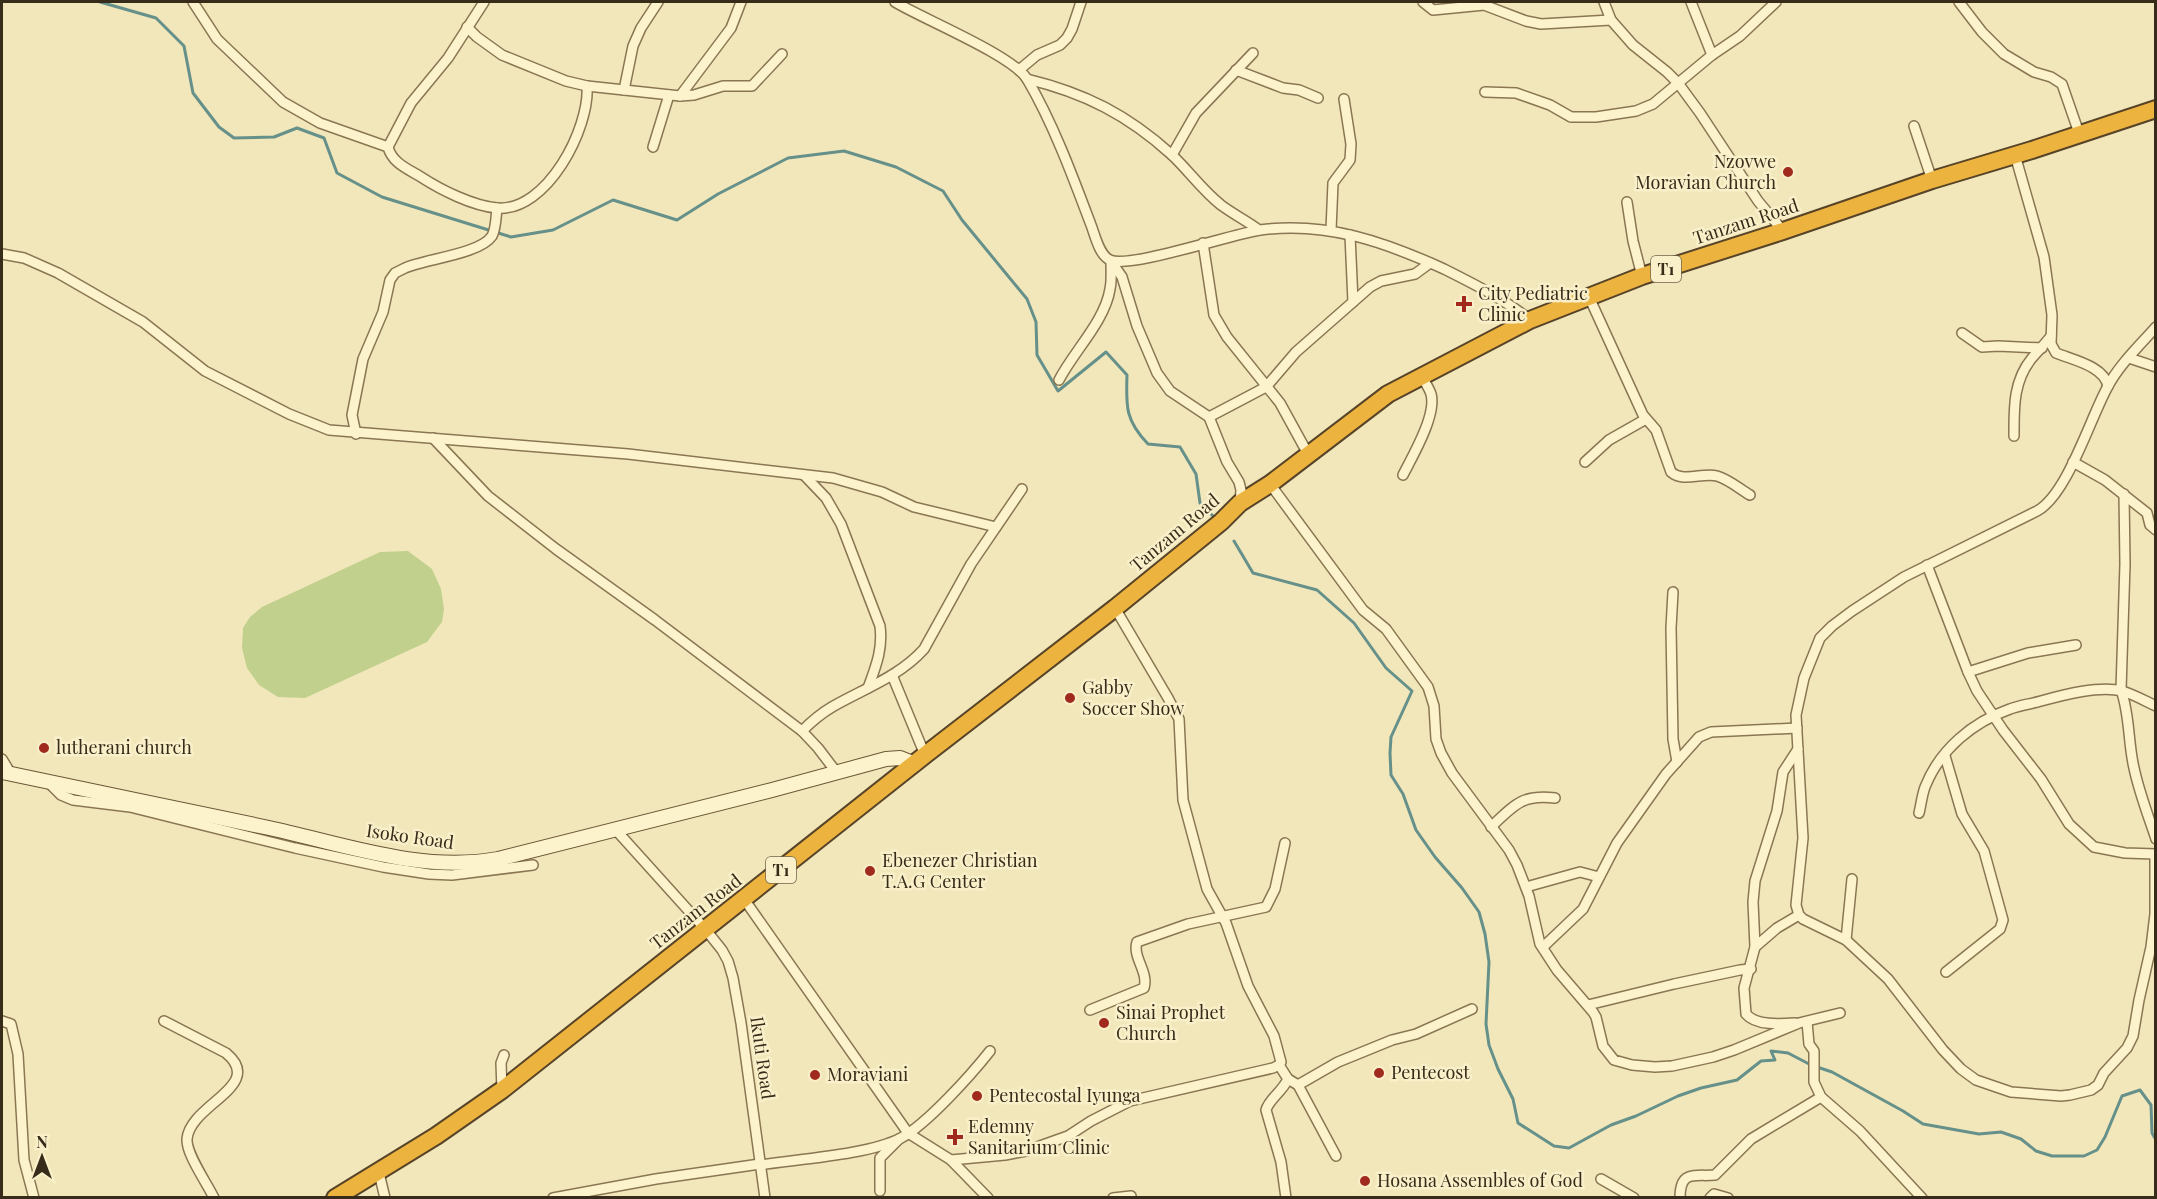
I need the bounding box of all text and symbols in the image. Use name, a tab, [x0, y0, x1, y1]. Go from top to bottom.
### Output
place label: Nzovwe Moravian Church	[1635, 149, 1776, 194]
marker: Nzovwe Moravian Church	[1781, 165, 1795, 179]
street label: Tanzam Road	[1690, 193, 1802, 249]
road number: T1	[1651, 256, 1681, 282]
place label: City Pediatric Clinic	[1478, 281, 1588, 326]
marker: City Pediatric Clinic	[1455, 295, 1473, 313]
street label: Tanzam Road	[1125, 487, 1224, 577]
place label: Gabby Soccer Show	[1082, 675, 1184, 720]
marker: Gabby Soccer Show	[1063, 691, 1077, 705]
place label: lutherani church	[56, 735, 192, 759]
marker: lutherani church	[37, 741, 51, 755]
street label: Isoko Road	[365, 818, 456, 854]
place label: Ebenezer Christian T.A.G Center	[882, 848, 1038, 893]
road number: T1	[766, 857, 796, 883]
marker: Ebenezer Christian T.A.G Center	[863, 864, 877, 878]
street label: Tanzam Road	[645, 868, 746, 954]
place label: Sinai Prophet Church	[1116, 1000, 1226, 1045]
street label: Ikuti Road	[745, 1015, 781, 1101]
marker: Sinai Prophet Church	[1097, 1016, 1111, 1030]
place label: Pentecost	[1391, 1060, 1470, 1084]
place label: Moraviani	[827, 1062, 908, 1086]
marker: Pentecost	[1372, 1066, 1386, 1080]
marker: Moraviani	[808, 1068, 822, 1082]
place label: Pentecostal Iyunga	[989, 1083, 1141, 1107]
marker: Pentecostal Iyunga	[970, 1089, 984, 1103]
place label: Edemny Sanitarium Clinic	[968, 1114, 1110, 1159]
north arrow	[12, 1127, 72, 1187]
marker: Edemny Sanitarium Clinic	[946, 1128, 964, 1146]
text: N	[36, 1131, 48, 1152]
place label: Hosana Assembles of God	[1377, 1168, 1583, 1192]
marker: Hosana Assembles of God	[1358, 1174, 1372, 1188]

